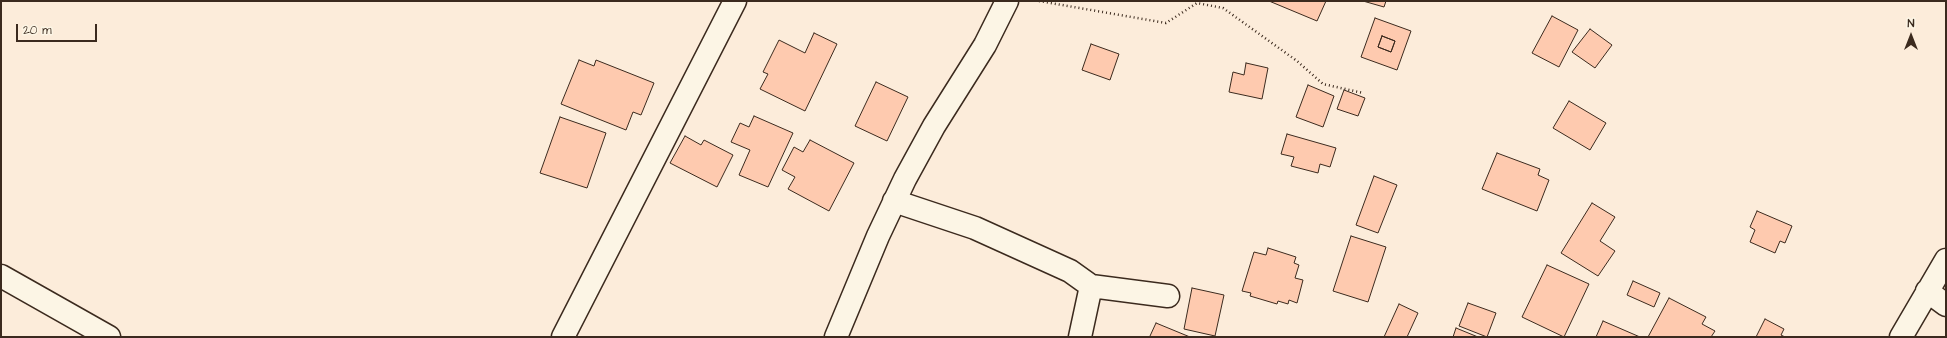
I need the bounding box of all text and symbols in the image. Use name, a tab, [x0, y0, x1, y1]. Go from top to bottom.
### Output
scale bar	[18, 16, 99, 42]
north arrow	[1891, 16, 1931, 56]
text: N	[1908, 16, 1914, 31]
text: 20 m	[23, 22, 52, 39]

